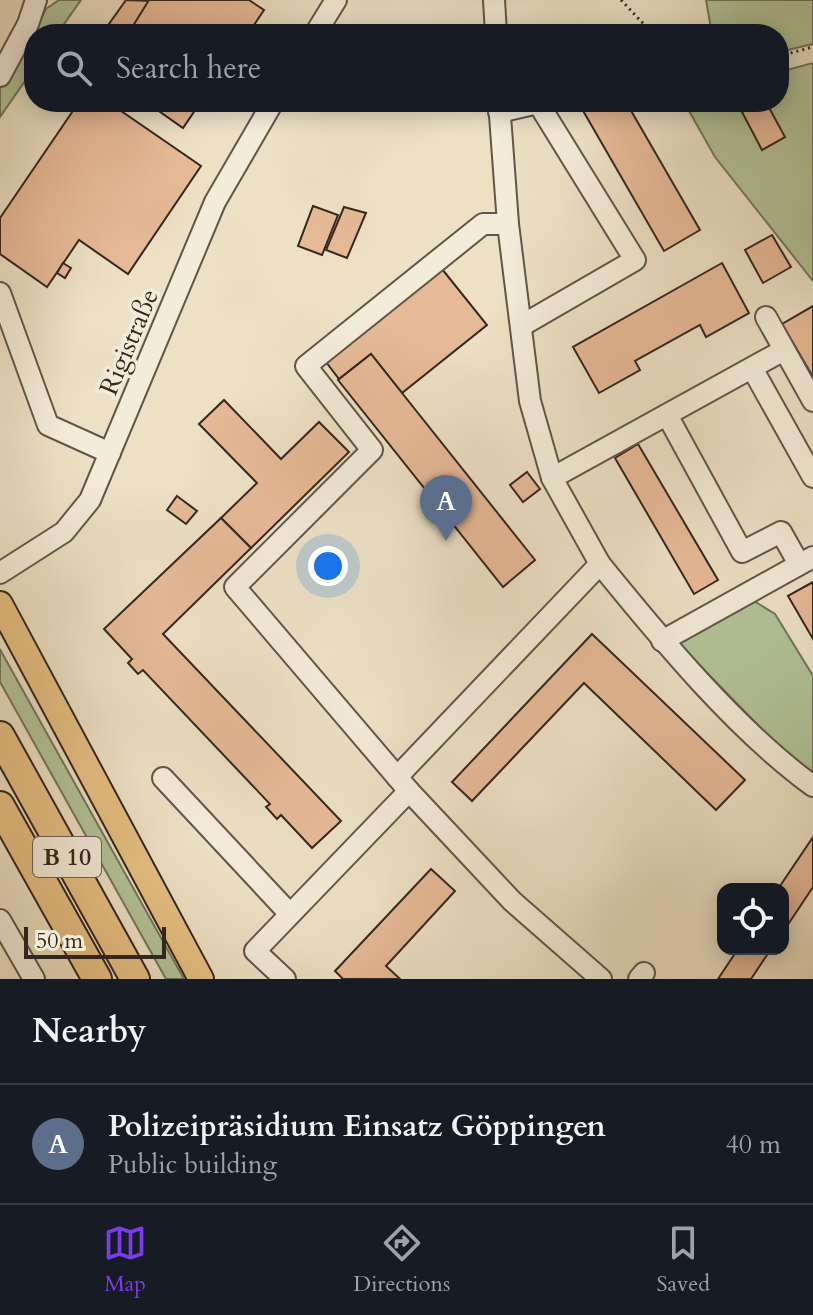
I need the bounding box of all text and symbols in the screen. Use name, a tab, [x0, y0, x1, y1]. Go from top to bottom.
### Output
search box	[24, 24, 789, 112]
icon: search	[52, 46, 96, 90]
text: Search here	[116, 48, 261, 89]
street label: Rigistraße	[91, 284, 167, 400]
pin: A	[420, 475, 472, 541]
your location	[308, 546, 348, 586]
road number: B 10	[33, 837, 101, 877]
map controls	[717, 883, 789, 955]
button: locate	[717, 883, 789, 955]
scale bar	[24, 923, 166, 959]
text: 50 m	[36, 926, 83, 956]
text: Nearby	[32, 1008, 147, 1054]
text: Polizeipräsidium Einsatz Göppingen	[108, 1106, 606, 1147]
text: A	[48, 1127, 68, 1162]
text: 40 m	[725, 1127, 781, 1162]
text: Public building	[108, 1147, 277, 1182]
tab: Map	[103, 1221, 147, 1299]
tab: Directions	[353, 1221, 450, 1299]
tab: Saved	[657, 1221, 710, 1299]

